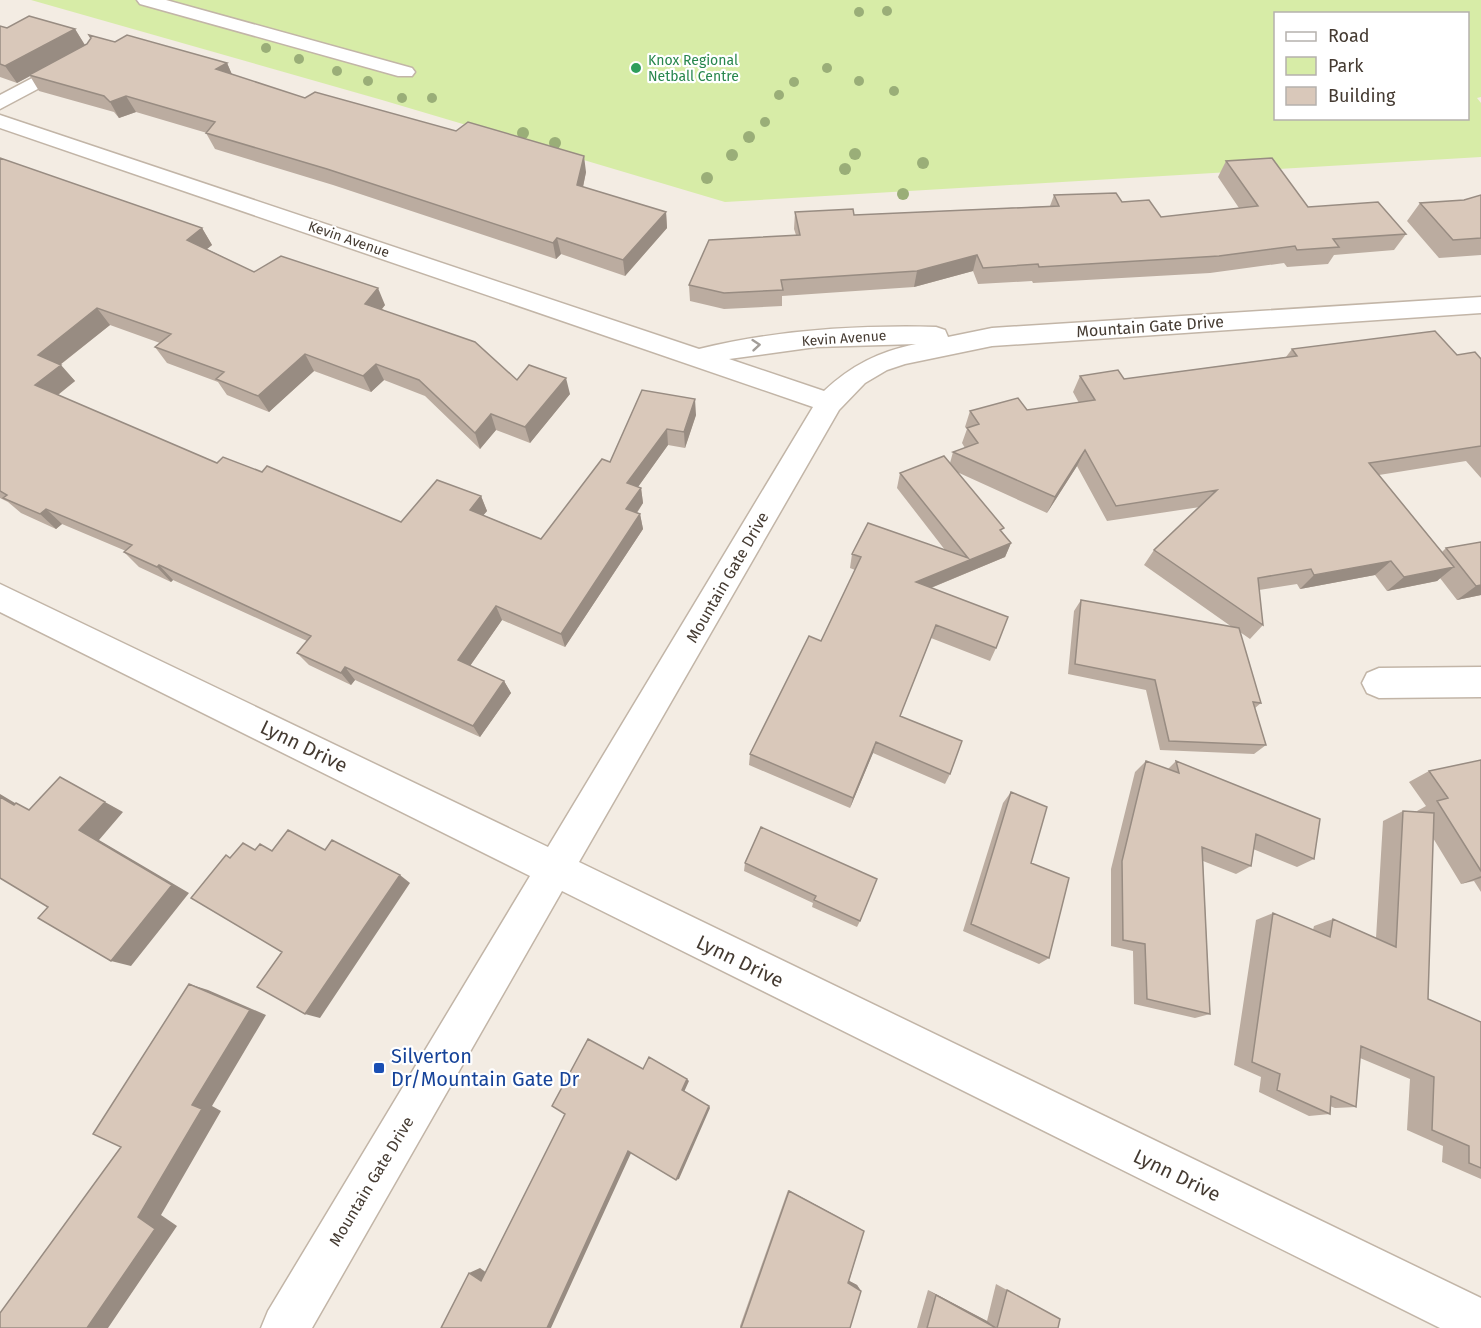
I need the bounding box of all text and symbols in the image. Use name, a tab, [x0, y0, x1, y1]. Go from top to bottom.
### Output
legend	[1274, 12, 1469, 120]
text: Road	[1328, 25, 1370, 47]
place label: Knox Regional Netball Centre	[648, 52, 739, 85]
text: Park	[1328, 55, 1364, 77]
marker: Knox Regional Netball Centre	[629, 61, 643, 75]
text: Building	[1328, 85, 1396, 107]
street label: Kevin Avenue	[306, 218, 392, 261]
street label: Mountain Gate Drive	[1076, 312, 1224, 341]
street label: Kevin Avenue	[801, 327, 887, 350]
one-way arrow	[751, 339, 760, 352]
street label: Mountain Gate Drive	[682, 509, 773, 646]
street label: Lynn Drive	[256, 715, 352, 777]
street label: Lynn Drive	[692, 930, 788, 992]
place label: Silverton Dr/Mountain Gate Dr	[391, 1044, 580, 1091]
marker: Silverton Dr/Mountain Gate Dr	[372, 1061, 386, 1075]
street label: Mountain Gate Drive	[325, 1113, 418, 1249]
street label: Lynn Drive	[1129, 1144, 1225, 1206]

